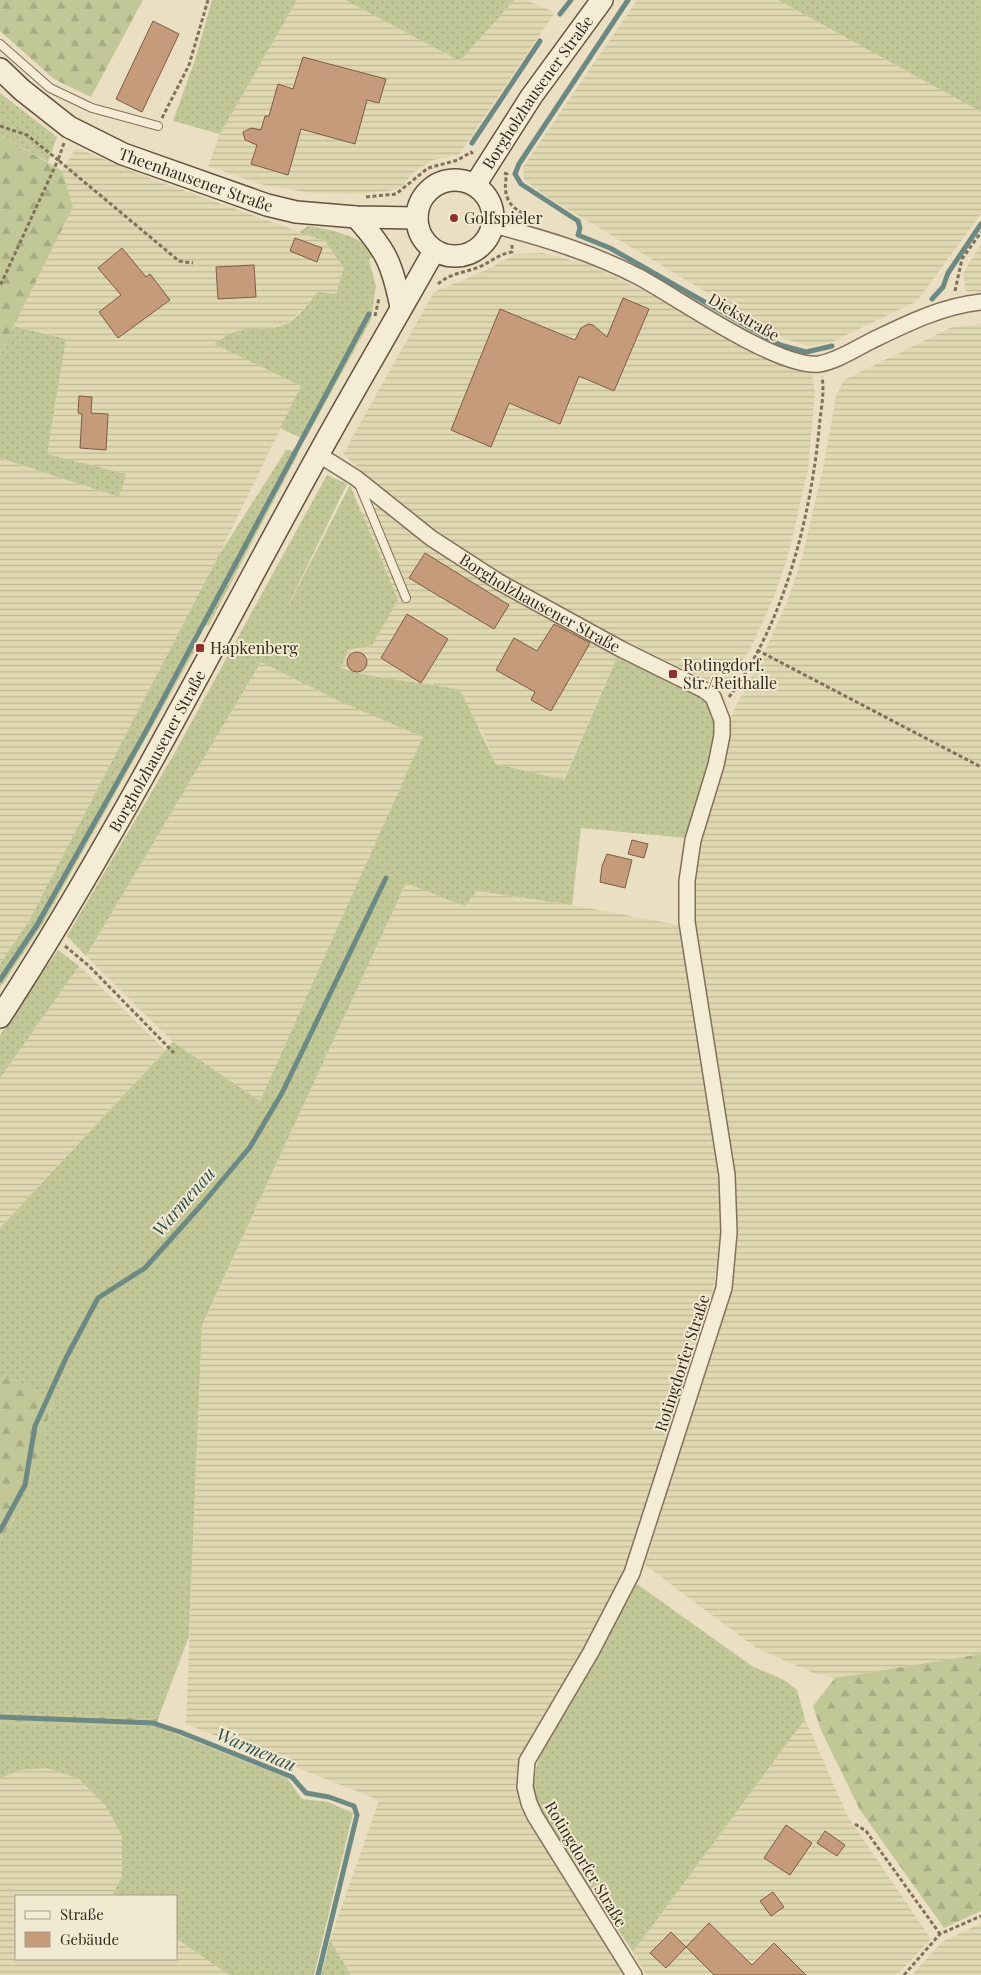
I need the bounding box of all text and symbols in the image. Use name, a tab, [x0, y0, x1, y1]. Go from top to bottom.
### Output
street label: Borgholzhausener Straße	[477, 11, 597, 173]
street label: Theenhausener Straße	[116, 142, 275, 216]
place label: Golfspieler	[464, 207, 543, 228]
marker: Golfspieler	[448, 212, 460, 224]
street label: Diekstraße	[705, 288, 783, 345]
street label: Borgholzhausener Straße	[456, 548, 624, 657]
place label: Hapkenberg	[210, 637, 299, 658]
marker: Hapkenberg	[194, 642, 206, 654]
place label: Rotingdorf. Str./Reithalle	[683, 654, 777, 693]
street label: Borgholzhausener Straße	[103, 666, 210, 835]
marker: Rotingdorf. Str./Reithalle	[667, 668, 679, 680]
water label: Warmenau	[146, 1161, 220, 1241]
street label: Rotingdorfer Straße	[649, 1292, 714, 1434]
water label: Warmenau	[213, 1721, 300, 1777]
street label: Rotingdorfer Straße	[541, 1797, 632, 1930]
legend	[15, 1895, 178, 1960]
text: Straße	[60, 1904, 104, 1924]
text: Gebäude	[60, 1929, 119, 1949]

